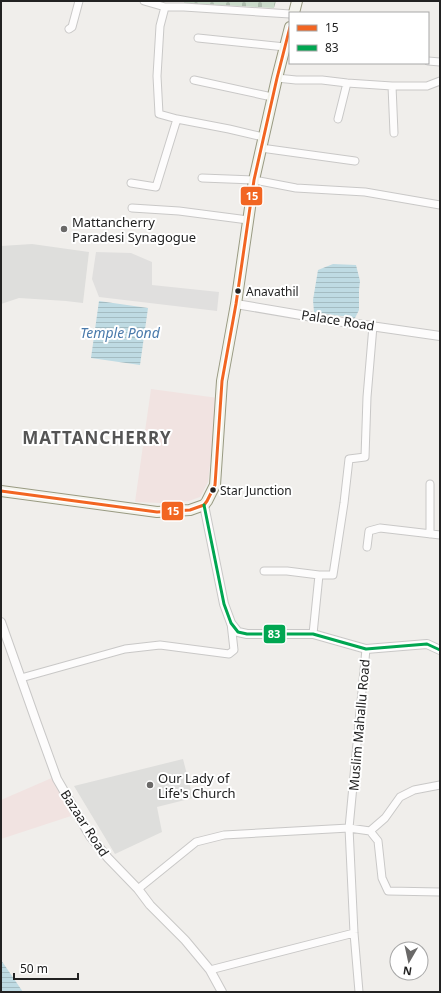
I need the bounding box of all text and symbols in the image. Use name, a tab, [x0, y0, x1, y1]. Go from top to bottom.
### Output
legend	[289, 12, 429, 64]
text: 15	[325, 19, 339, 36]
text: 83	[325, 39, 339, 56]
line badge: 15	[240, 186, 263, 206]
text: 15	[246, 188, 258, 203]
place label: Mattancherry Paradesi Synagogue	[72, 213, 196, 246]
marker: Mattancherry Paradesi Synagogue	[59, 224, 69, 234]
place label: Anavathil	[246, 283, 299, 300]
marker: Anavathil	[233, 286, 243, 296]
street label: Palace Road	[300, 305, 376, 335]
water label: Temple Pond	[80, 323, 161, 342]
district label: MATTANCHERRY	[22, 426, 172, 449]
place label: Star Junction	[220, 482, 292, 499]
marker: Star Junction	[208, 485, 218, 495]
line badge: 15	[161, 501, 184, 521]
text: 15	[167, 503, 179, 518]
line badge: 83	[263, 624, 286, 644]
text: 83	[268, 626, 280, 641]
street label: Muslim Mahallu Road	[344, 658, 374, 792]
place label: Our Lady of Life's Church	[158, 769, 236, 802]
marker: Our Lady of Life's Church	[145, 780, 155, 790]
street label: Bazaar Road	[57, 786, 113, 860]
north arrow	[389, 941, 429, 981]
scale bar	[14, 955, 78, 981]
text: 50 m	[20, 960, 48, 977]
text: N	[402, 963, 413, 979]

